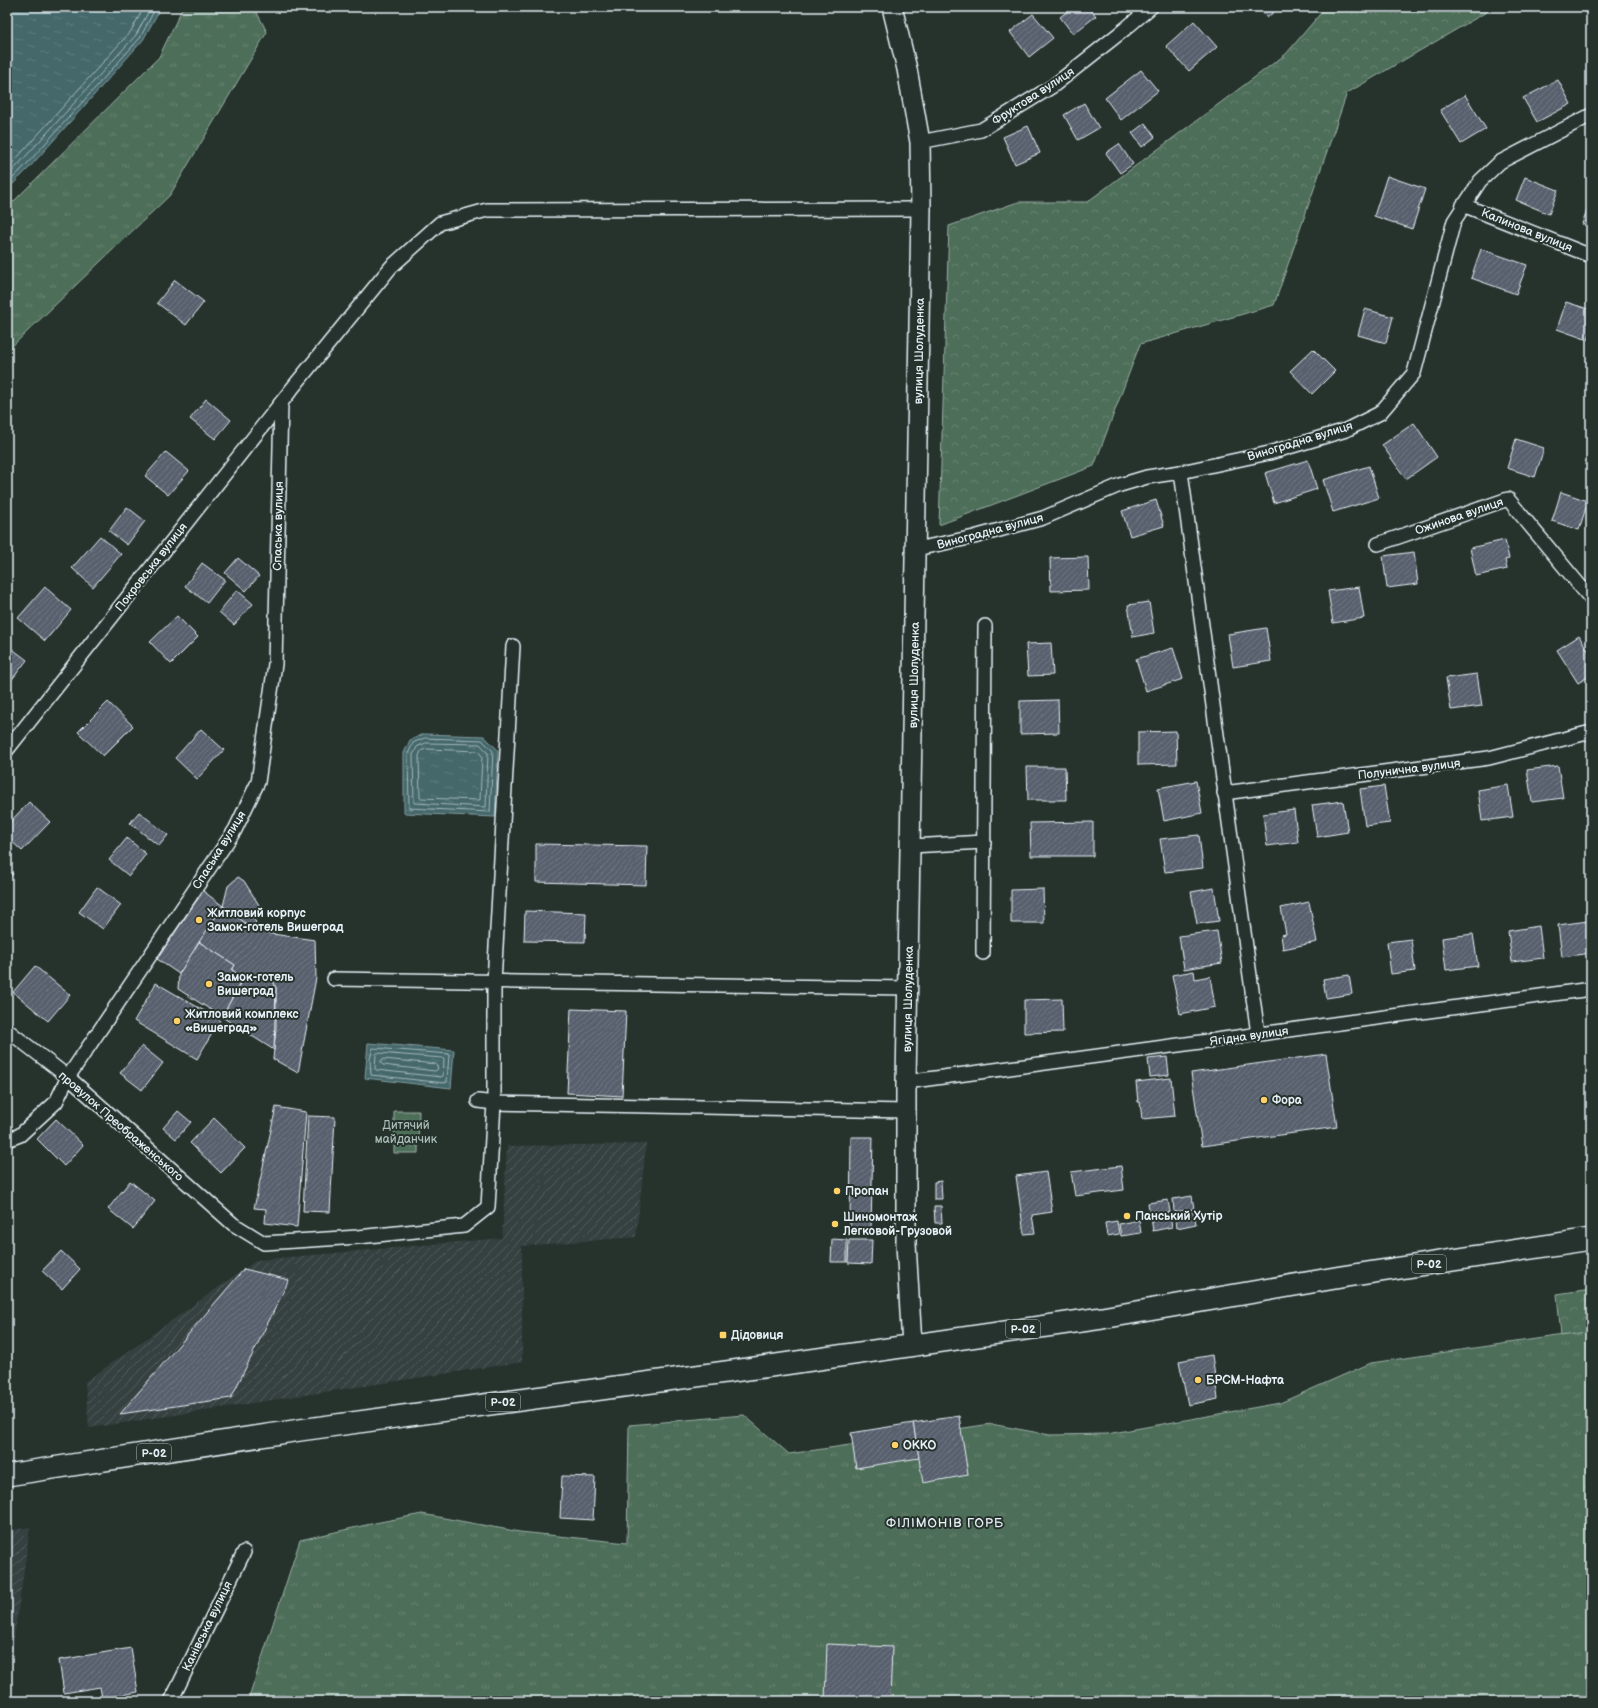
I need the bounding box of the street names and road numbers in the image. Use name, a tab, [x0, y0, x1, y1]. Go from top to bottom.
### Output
street label: Фруктова вулиця	[989, 64, 1078, 129]
street label: Калинова вулиця	[1479, 205, 1575, 256]
street label: вулиця Шолуденка	[911, 298, 928, 404]
street label: Виноградна вулиця	[1246, 418, 1355, 465]
street label: Спаська вулиця	[270, 481, 287, 571]
street label: Ожинова вулиця	[1413, 494, 1506, 539]
street label: Виноградна вулиця	[935, 510, 1045, 553]
street label: Покровська вулиця	[112, 520, 191, 615]
street label: вулиця Шолуденка	[906, 622, 923, 728]
street label: Полунична вулиця	[1357, 756, 1462, 783]
street label: Спаська вулиця	[189, 808, 250, 892]
street label: вулиця Шолуденка	[900, 946, 917, 1052]
street label: Ягідна вулиця	[1209, 1023, 1290, 1049]
street label: провулок Преображенського	[55, 1068, 186, 1185]
road number: Р-02	[1412, 1255, 1446, 1273]
road number: Р-02	[1006, 1320, 1040, 1338]
road number: Р-02	[486, 1393, 520, 1411]
road number: Р-02	[137, 1444, 171, 1462]
street label: Канівська вулиця	[179, 1578, 236, 1674]

